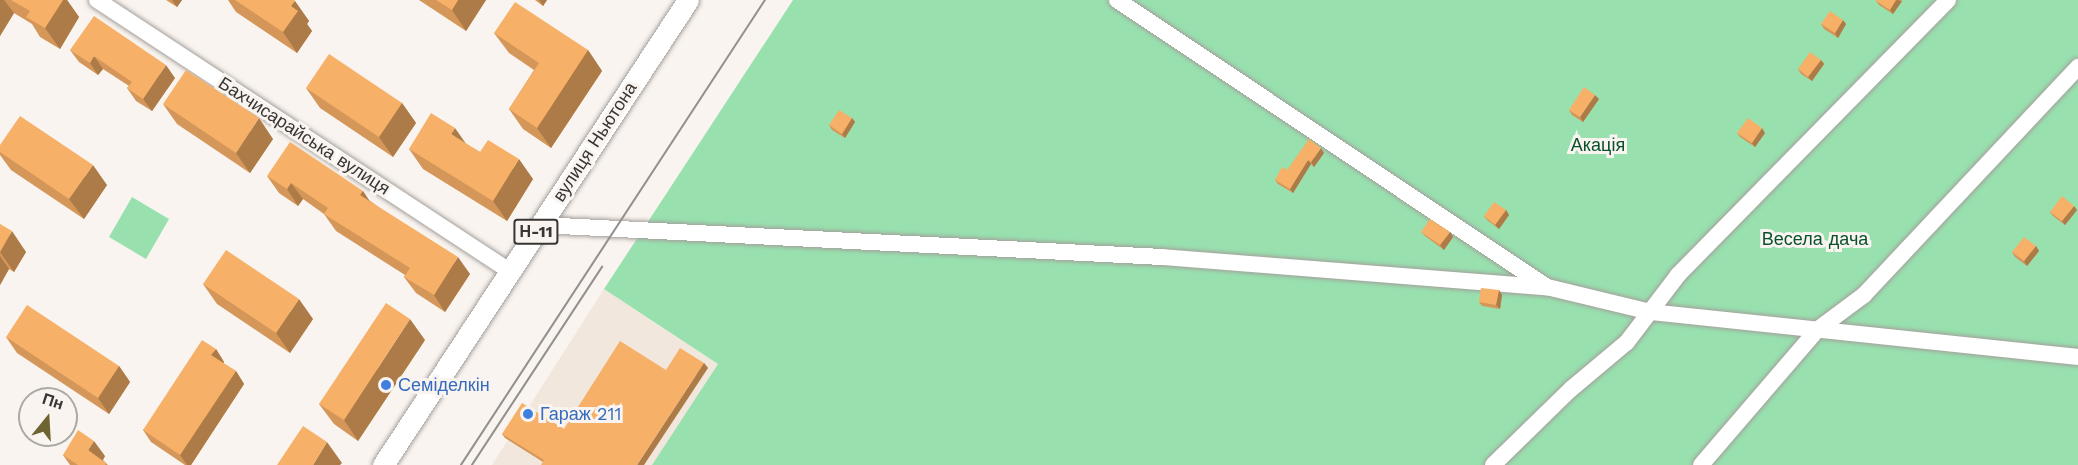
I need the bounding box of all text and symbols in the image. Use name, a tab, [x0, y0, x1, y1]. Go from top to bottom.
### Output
street label: Бахчисарайська вулиця	[214, 72, 394, 200]
street label: вулиця Ньютона	[548, 78, 642, 206]
park label: Акація	[1571, 134, 1625, 156]
road number: Н-11	[512, 219, 560, 245]
park label: Весела дача	[1762, 228, 1868, 250]
place label: Семіделкін	[398, 374, 490, 396]
marker: Семіделкін	[379, 378, 393, 392]
north arrow	[18, 387, 78, 447]
text: Пн	[40, 389, 66, 414]
place label: Гараж 211	[540, 403, 621, 425]
marker: Гараж 211	[521, 407, 535, 421]

